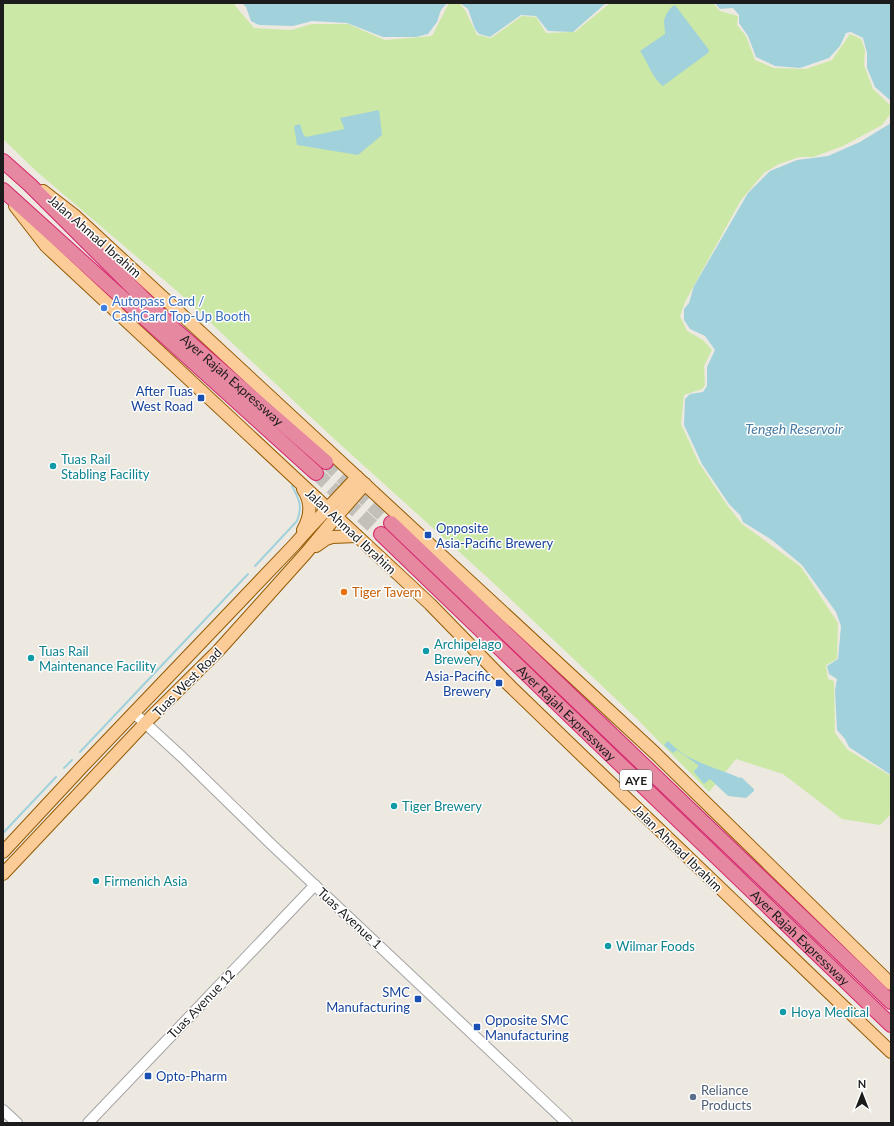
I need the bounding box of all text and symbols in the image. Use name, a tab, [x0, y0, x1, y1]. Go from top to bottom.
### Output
street label: Jalan Ahmad Ibrahim	[45, 191, 145, 281]
place label: Autopass Card / CashCard Top-Up Booth	[112, 293, 250, 324]
marker: Autopass Card / CashCard Top-Up Booth	[99, 303, 109, 313]
street label: Ayer Rajah Expressway	[178, 331, 287, 429]
place label: After Tuas West Road	[131, 383, 193, 414]
marker: After Tuas West Road	[196, 393, 206, 403]
water label: Tengeh Reservoir	[745, 420, 843, 437]
place label: Tuas Rail Stabling Facility	[61, 451, 150, 482]
marker: Tuas Rail Stabling Facility	[48, 461, 58, 471]
street label: Jalan Ahmad Ibrahim	[302, 485, 400, 577]
place label: Opposite Asia-Pacific Brewery	[436, 520, 553, 551]
marker: Opposite Asia-Pacific Brewery	[423, 530, 433, 540]
place label: Tiger Tavern	[352, 584, 422, 600]
marker: Tiger Tavern	[339, 587, 349, 597]
place label: Archipelago Brewery	[434, 636, 502, 667]
place label: Tuas Rail Maintenance Facility	[39, 643, 156, 674]
street label: Tuas West Road	[149, 644, 225, 720]
marker: Archipelago Brewery	[421, 646, 431, 656]
marker: Tuas Rail Maintenance Facility	[26, 653, 36, 663]
street label: Ayer Rajah Expressway	[514, 662, 620, 764]
place label: Asia-Pacific Brewery	[425, 668, 491, 699]
marker: Asia-Pacific Brewery	[494, 678, 504, 688]
road number: AYE	[620, 770, 652, 790]
place label: Tiger Brewery	[402, 798, 482, 814]
marker: Tiger Brewery	[389, 801, 399, 811]
street label: Jalan Ahmad Ibrahim	[630, 801, 726, 895]
place label: Firmenich Asia	[104, 873, 187, 889]
marker: Firmenich Asia	[91, 876, 101, 886]
street label: Tuas Avenue 1	[314, 884, 386, 952]
street label: Ayer Rajah Expressway	[747, 886, 853, 989]
place label: Wilmar Foods	[616, 938, 695, 954]
marker: Wilmar Foods	[603, 941, 613, 951]
street label: Tuas Avenue 12	[164, 966, 238, 1042]
place label: SMC Manufacturing	[326, 984, 410, 1015]
marker: SMC Manufacturing	[413, 994, 423, 1004]
place label: Hoya Medical	[791, 1004, 869, 1020]
marker: Hoya Medical	[778, 1007, 788, 1017]
place label: Opposite SMC Manufacturing	[485, 1012, 569, 1043]
marker: Opposite SMC Manufacturing	[472, 1022, 482, 1032]
place label: Opto-Pharm	[156, 1068, 227, 1084]
marker: Opto-Pharm	[143, 1071, 153, 1081]
north arrow	[842, 1074, 882, 1114]
text: N	[858, 1077, 866, 1090]
place label: Reliance Products	[701, 1082, 752, 1113]
marker: Reliance Products	[688, 1092, 698, 1102]

